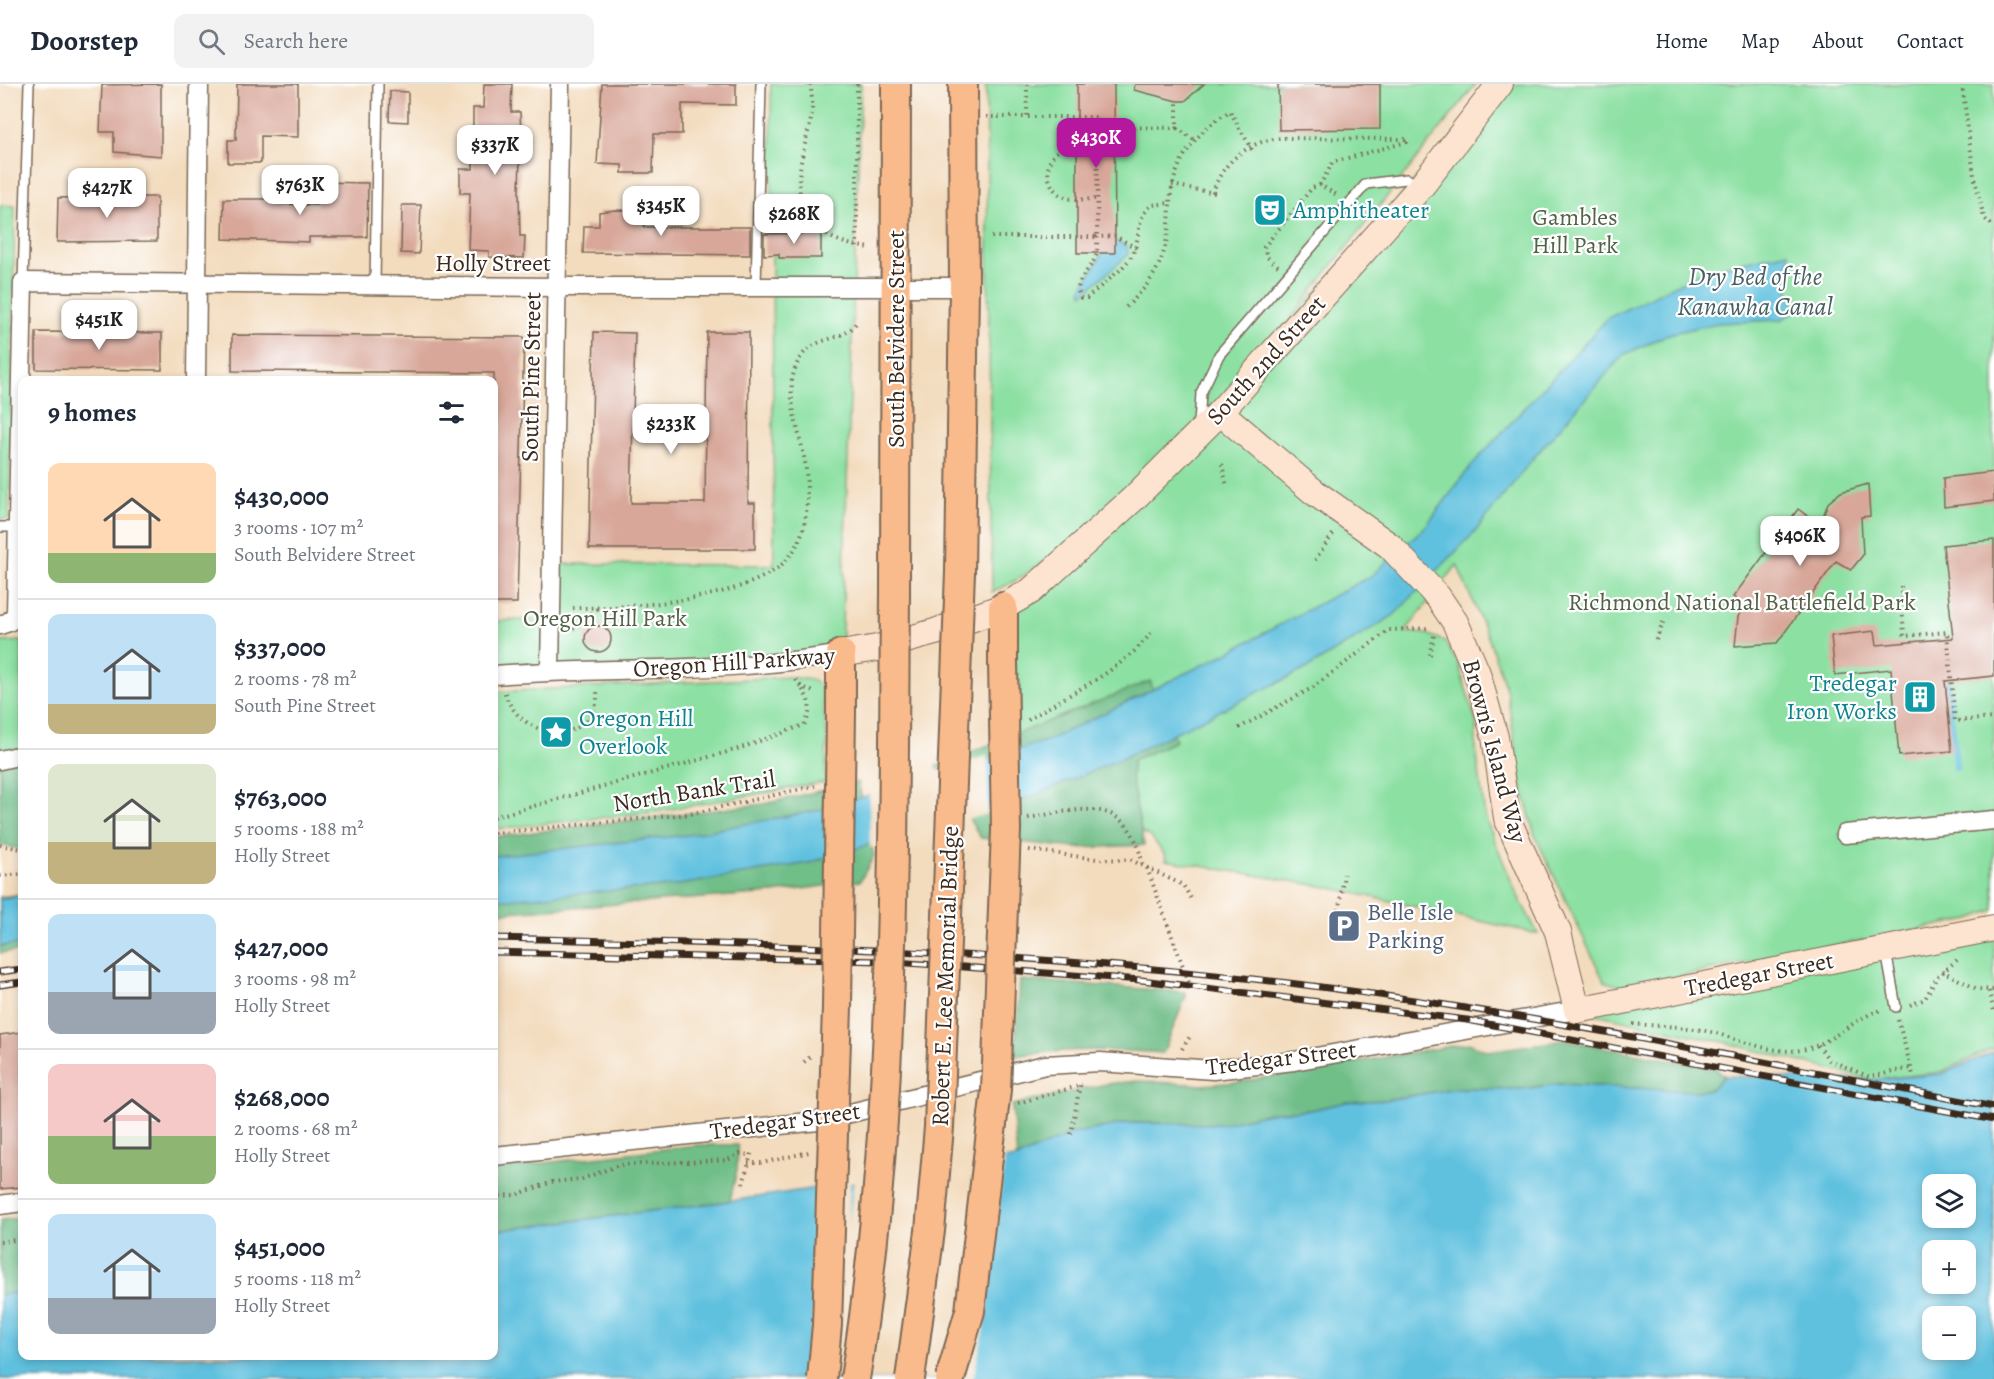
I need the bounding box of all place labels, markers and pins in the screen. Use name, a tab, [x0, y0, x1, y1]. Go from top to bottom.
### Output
pin: $430K	[1054, 118, 1138, 169]
pin: $337K	[453, 125, 537, 176]
pin: $763K	[258, 165, 342, 216]
pin: $427K	[65, 168, 149, 219]
pin: $345K	[619, 186, 703, 237]
theatre icon: Amphitheater	[1252, 192, 1288, 228]
pin: $268K	[752, 194, 836, 245]
place label: Amphitheater	[1292, 194, 1429, 226]
pin: $451K	[57, 300, 141, 351]
pin: $233K	[629, 404, 713, 455]
pin: $406K	[1758, 516, 1842, 567]
place label: Tredegar Iron Works	[1786, 667, 1897, 727]
building icon: Tredegar Iron Works	[1902, 679, 1938, 715]
place label: Oregon Hill Overlook	[579, 702, 693, 762]
place icon: Oregon Hill Overlook	[538, 714, 574, 750]
place label: Belle Isle Parking	[1367, 896, 1454, 956]
parking icon: Belle Isle Parking	[1326, 908, 1362, 944]

